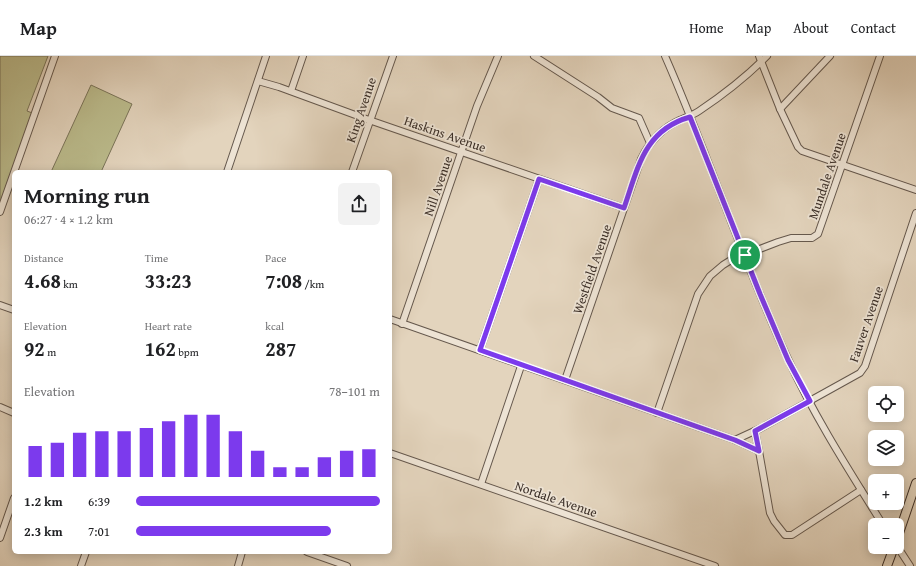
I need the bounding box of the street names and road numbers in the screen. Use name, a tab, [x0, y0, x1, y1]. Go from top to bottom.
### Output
street label: King Avenue	[341, 75, 381, 145]
street label: Haskins Avenue	[402, 111, 488, 157]
street label: Mundale Avenue	[803, 130, 851, 222]
street label: Nill Avenue	[419, 153, 457, 219]
street label: Westfield Avenue	[568, 222, 616, 316]
street label: Fauver Avenue	[844, 283, 888, 365]
street label: Nordale Avenue	[512, 476, 600, 522]

